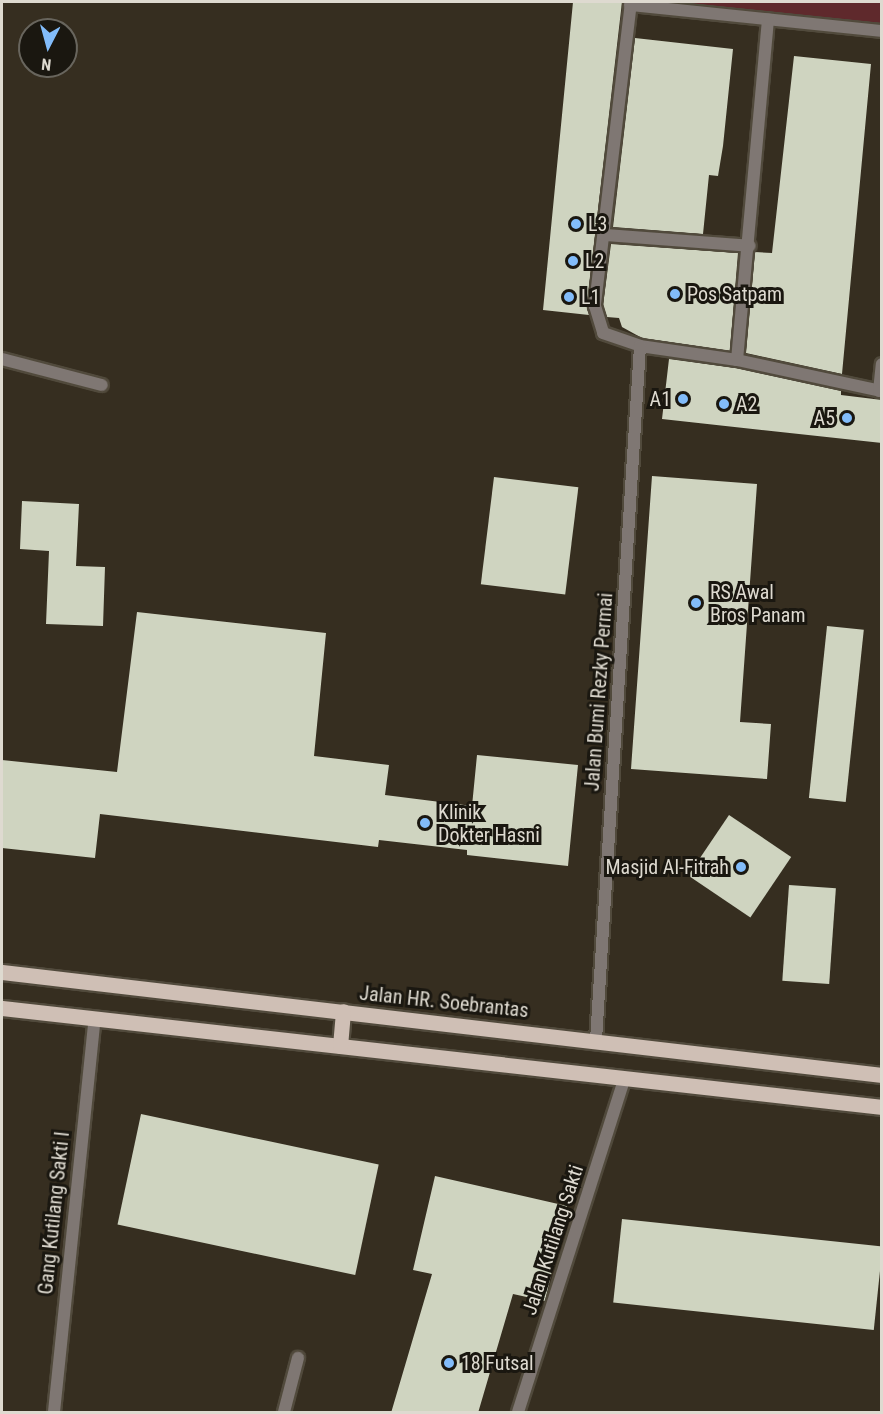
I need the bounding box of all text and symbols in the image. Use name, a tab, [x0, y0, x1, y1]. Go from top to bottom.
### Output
north arrow	[18, 18, 78, 78]
text: N	[40, 54, 52, 74]
place label: L3	[588, 212, 607, 236]
marker: L3	[569, 217, 583, 231]
place label: L2	[585, 249, 604, 273]
marker: L2	[566, 254, 580, 268]
place label: Pos Satpam	[687, 282, 782, 306]
place label: L1	[581, 285, 600, 309]
marker: Pos Satpam	[668, 287, 682, 301]
marker: L1	[562, 290, 576, 304]
place label: A1	[650, 387, 671, 411]
marker: A1	[676, 392, 690, 406]
place label: A2	[736, 392, 757, 416]
marker: A2	[717, 397, 731, 411]
place label: A5	[814, 406, 835, 430]
marker: A5	[840, 411, 854, 425]
place label: RS Awal Bros Panam	[710, 580, 805, 627]
street label: Jalan Bumi Rezky Permai	[580, 592, 618, 792]
marker: RS Awal Bros Panam	[687, 594, 705, 612]
place label: Klinik Dokter Hasni	[438, 800, 540, 847]
marker: Klinik Dokter Hasni	[416, 814, 434, 832]
place label: Masjid Al-Fitrah	[605, 855, 729, 879]
marker: Masjid Al-Fitrah	[734, 860, 748, 874]
street label: Jalan HR. Soebrantas	[358, 981, 530, 1023]
street label: Gang Kutilang Sakti I	[34, 1130, 74, 1296]
street label: Jalan Kutilang Sakti	[517, 1162, 589, 1318]
place label: 18 Futsal	[461, 1351, 534, 1375]
marker: 18 Futsal	[442, 1356, 456, 1370]

